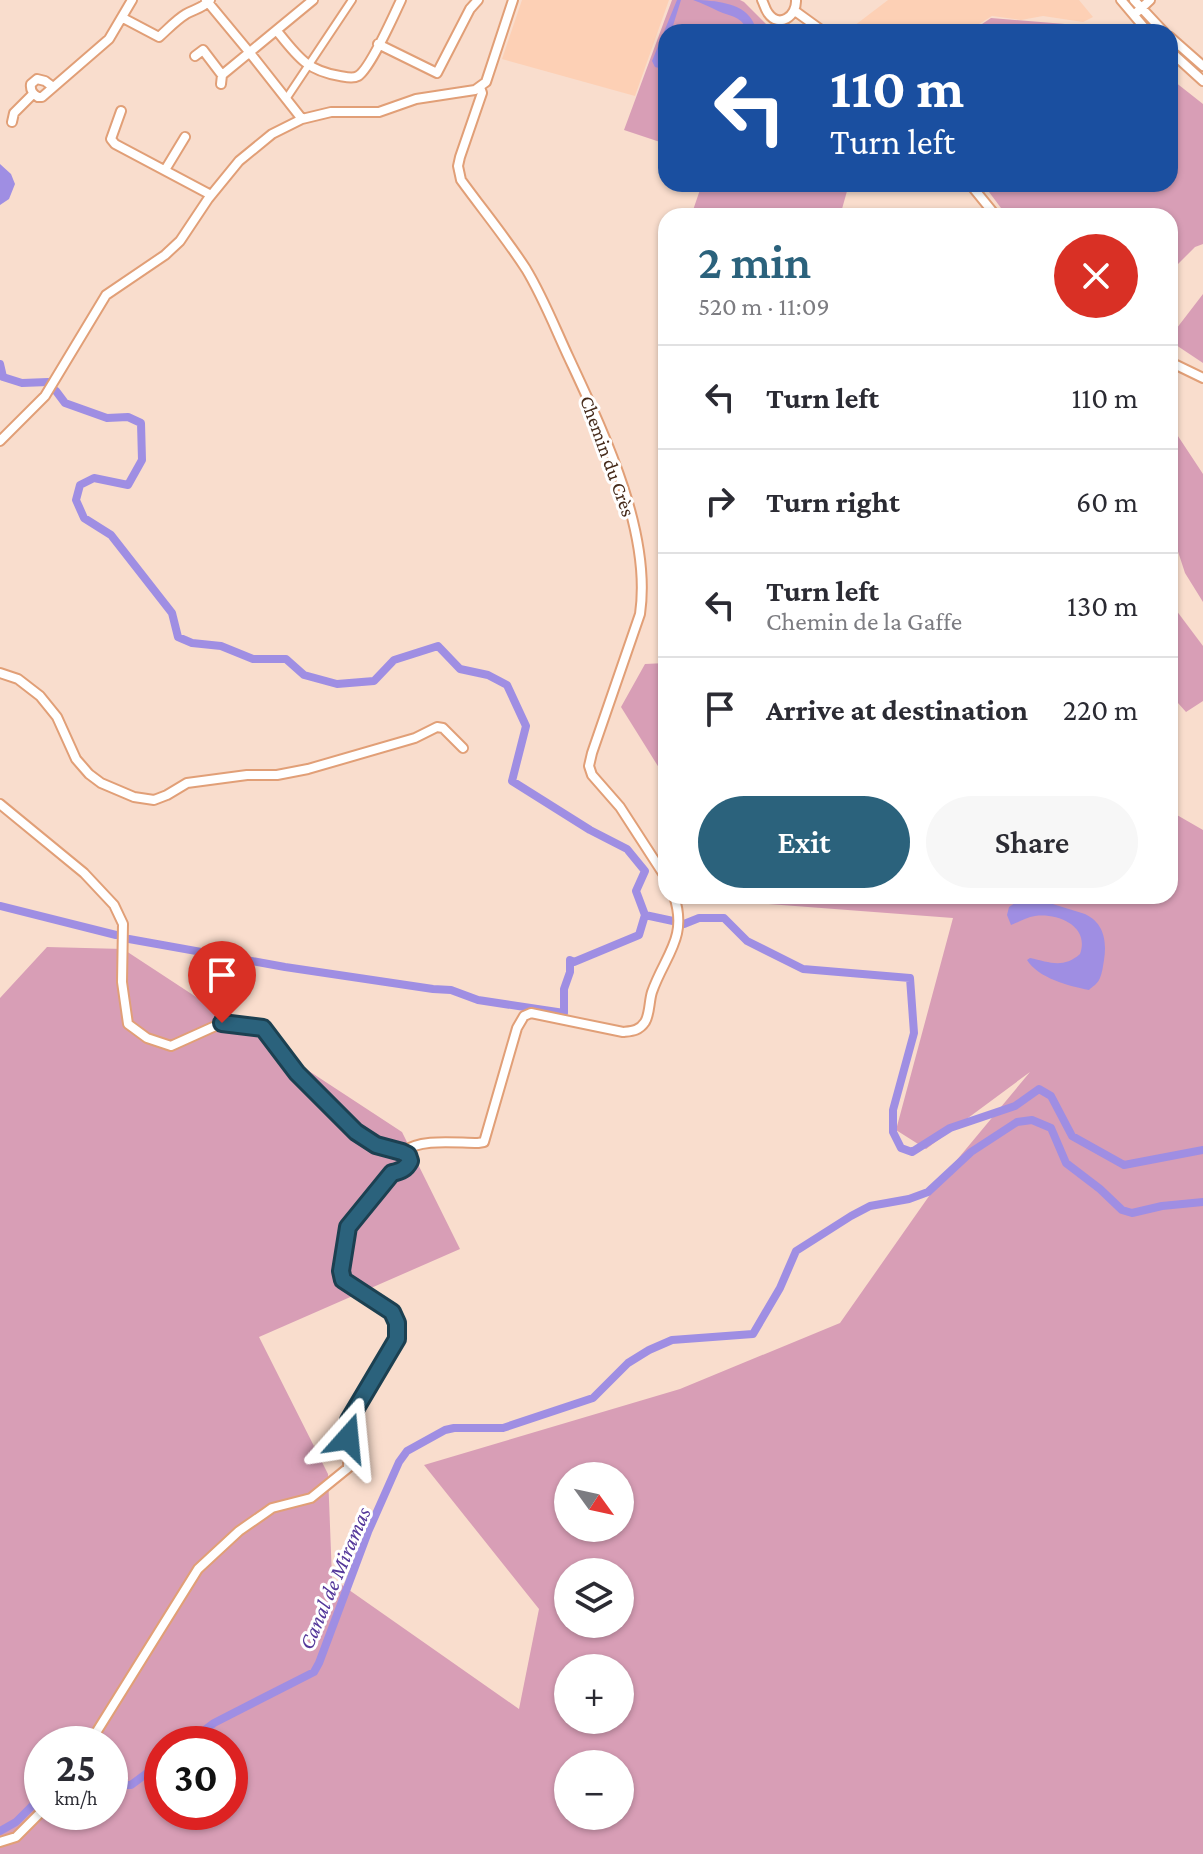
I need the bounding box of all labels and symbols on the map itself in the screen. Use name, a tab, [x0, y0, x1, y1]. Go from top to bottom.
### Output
street label: Chemin du Crès	[576, 393, 640, 520]
pin	[188, 941, 256, 1023]
position arrow	[306, 1396, 390, 1480]
north arrow	[554, 1462, 634, 1542]
water label: Canal de Miramas	[293, 1503, 376, 1653]
speed limit sign: 30	[144, 1726, 248, 1830]

